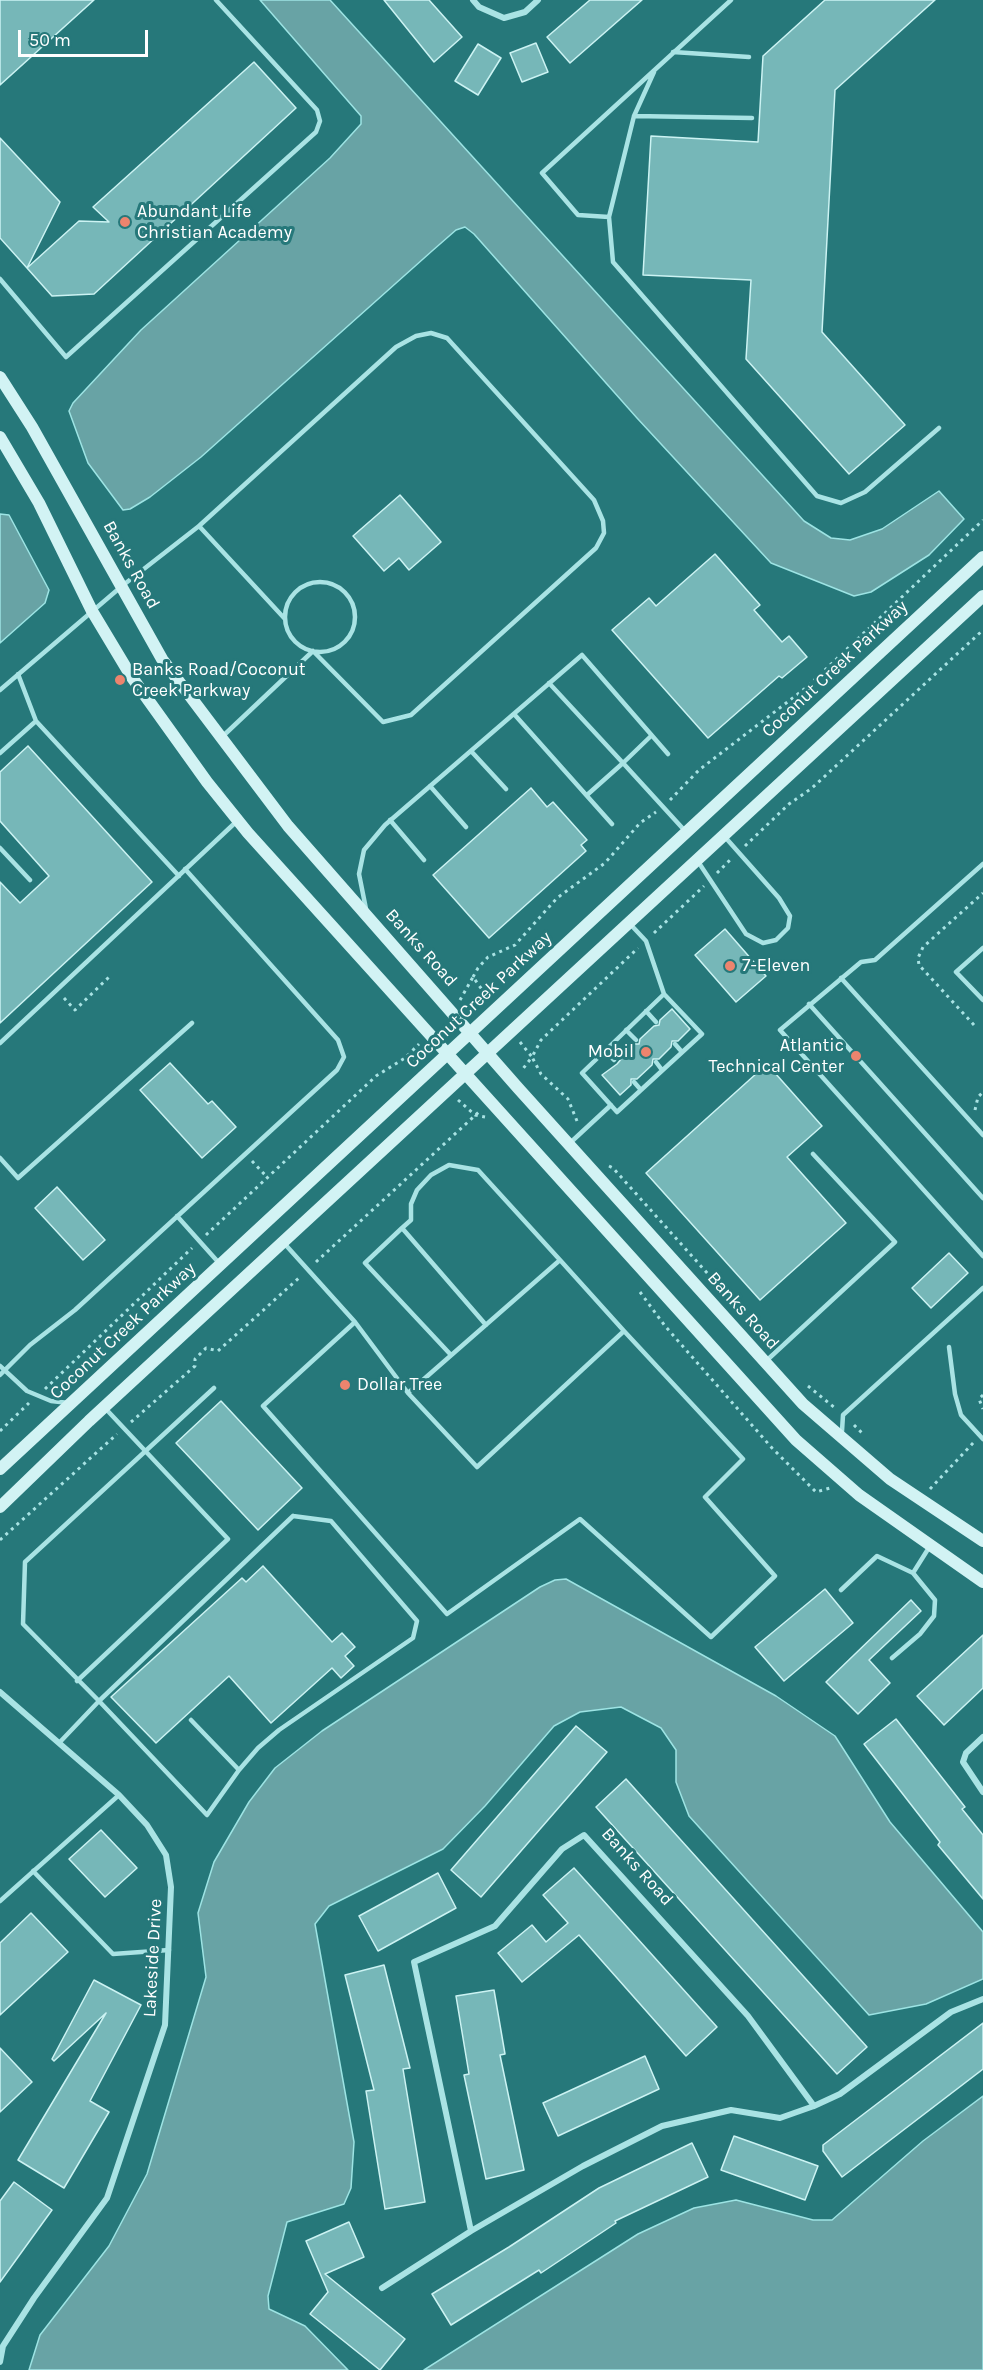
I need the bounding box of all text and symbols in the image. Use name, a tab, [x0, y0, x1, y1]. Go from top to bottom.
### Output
scale bar	[21, 18, 152, 56]
text: 50 m	[29, 29, 71, 51]
place label: Abundant Life Christian Academy	[137, 201, 292, 244]
marker: Abundant Life Christian Academy	[118, 215, 132, 229]
street label: Banks Road	[98, 517, 164, 613]
street label: Coconut Creek Parkway	[758, 596, 912, 742]
place label: Banks Road/Coconut Creek Parkway	[132, 659, 306, 702]
marker: Banks Road/Coconut Creek Parkway	[113, 673, 127, 687]
street label: Banks Road	[380, 905, 462, 991]
street label: Coconut Creek Parkway	[402, 927, 556, 1073]
place label: 7-Eleven	[742, 955, 810, 977]
marker: 7-Eleven	[723, 959, 737, 973]
place label: Atlantic Technical Center	[709, 1035, 844, 1078]
place label: Mobil	[588, 1041, 634, 1063]
marker: Mobil	[639, 1045, 653, 1059]
marker: Atlantic Technical Center	[849, 1049, 863, 1063]
street label: Coconut Creek Parkway	[46, 1258, 200, 1404]
street label: Banks Road	[702, 1268, 784, 1354]
place label: Dollar Tree	[357, 1374, 442, 1396]
marker: Dollar Tree	[338, 1378, 352, 1392]
street label: Banks Road	[596, 1824, 678, 1910]
street label: Lakeside Drive	[139, 1898, 167, 2018]

